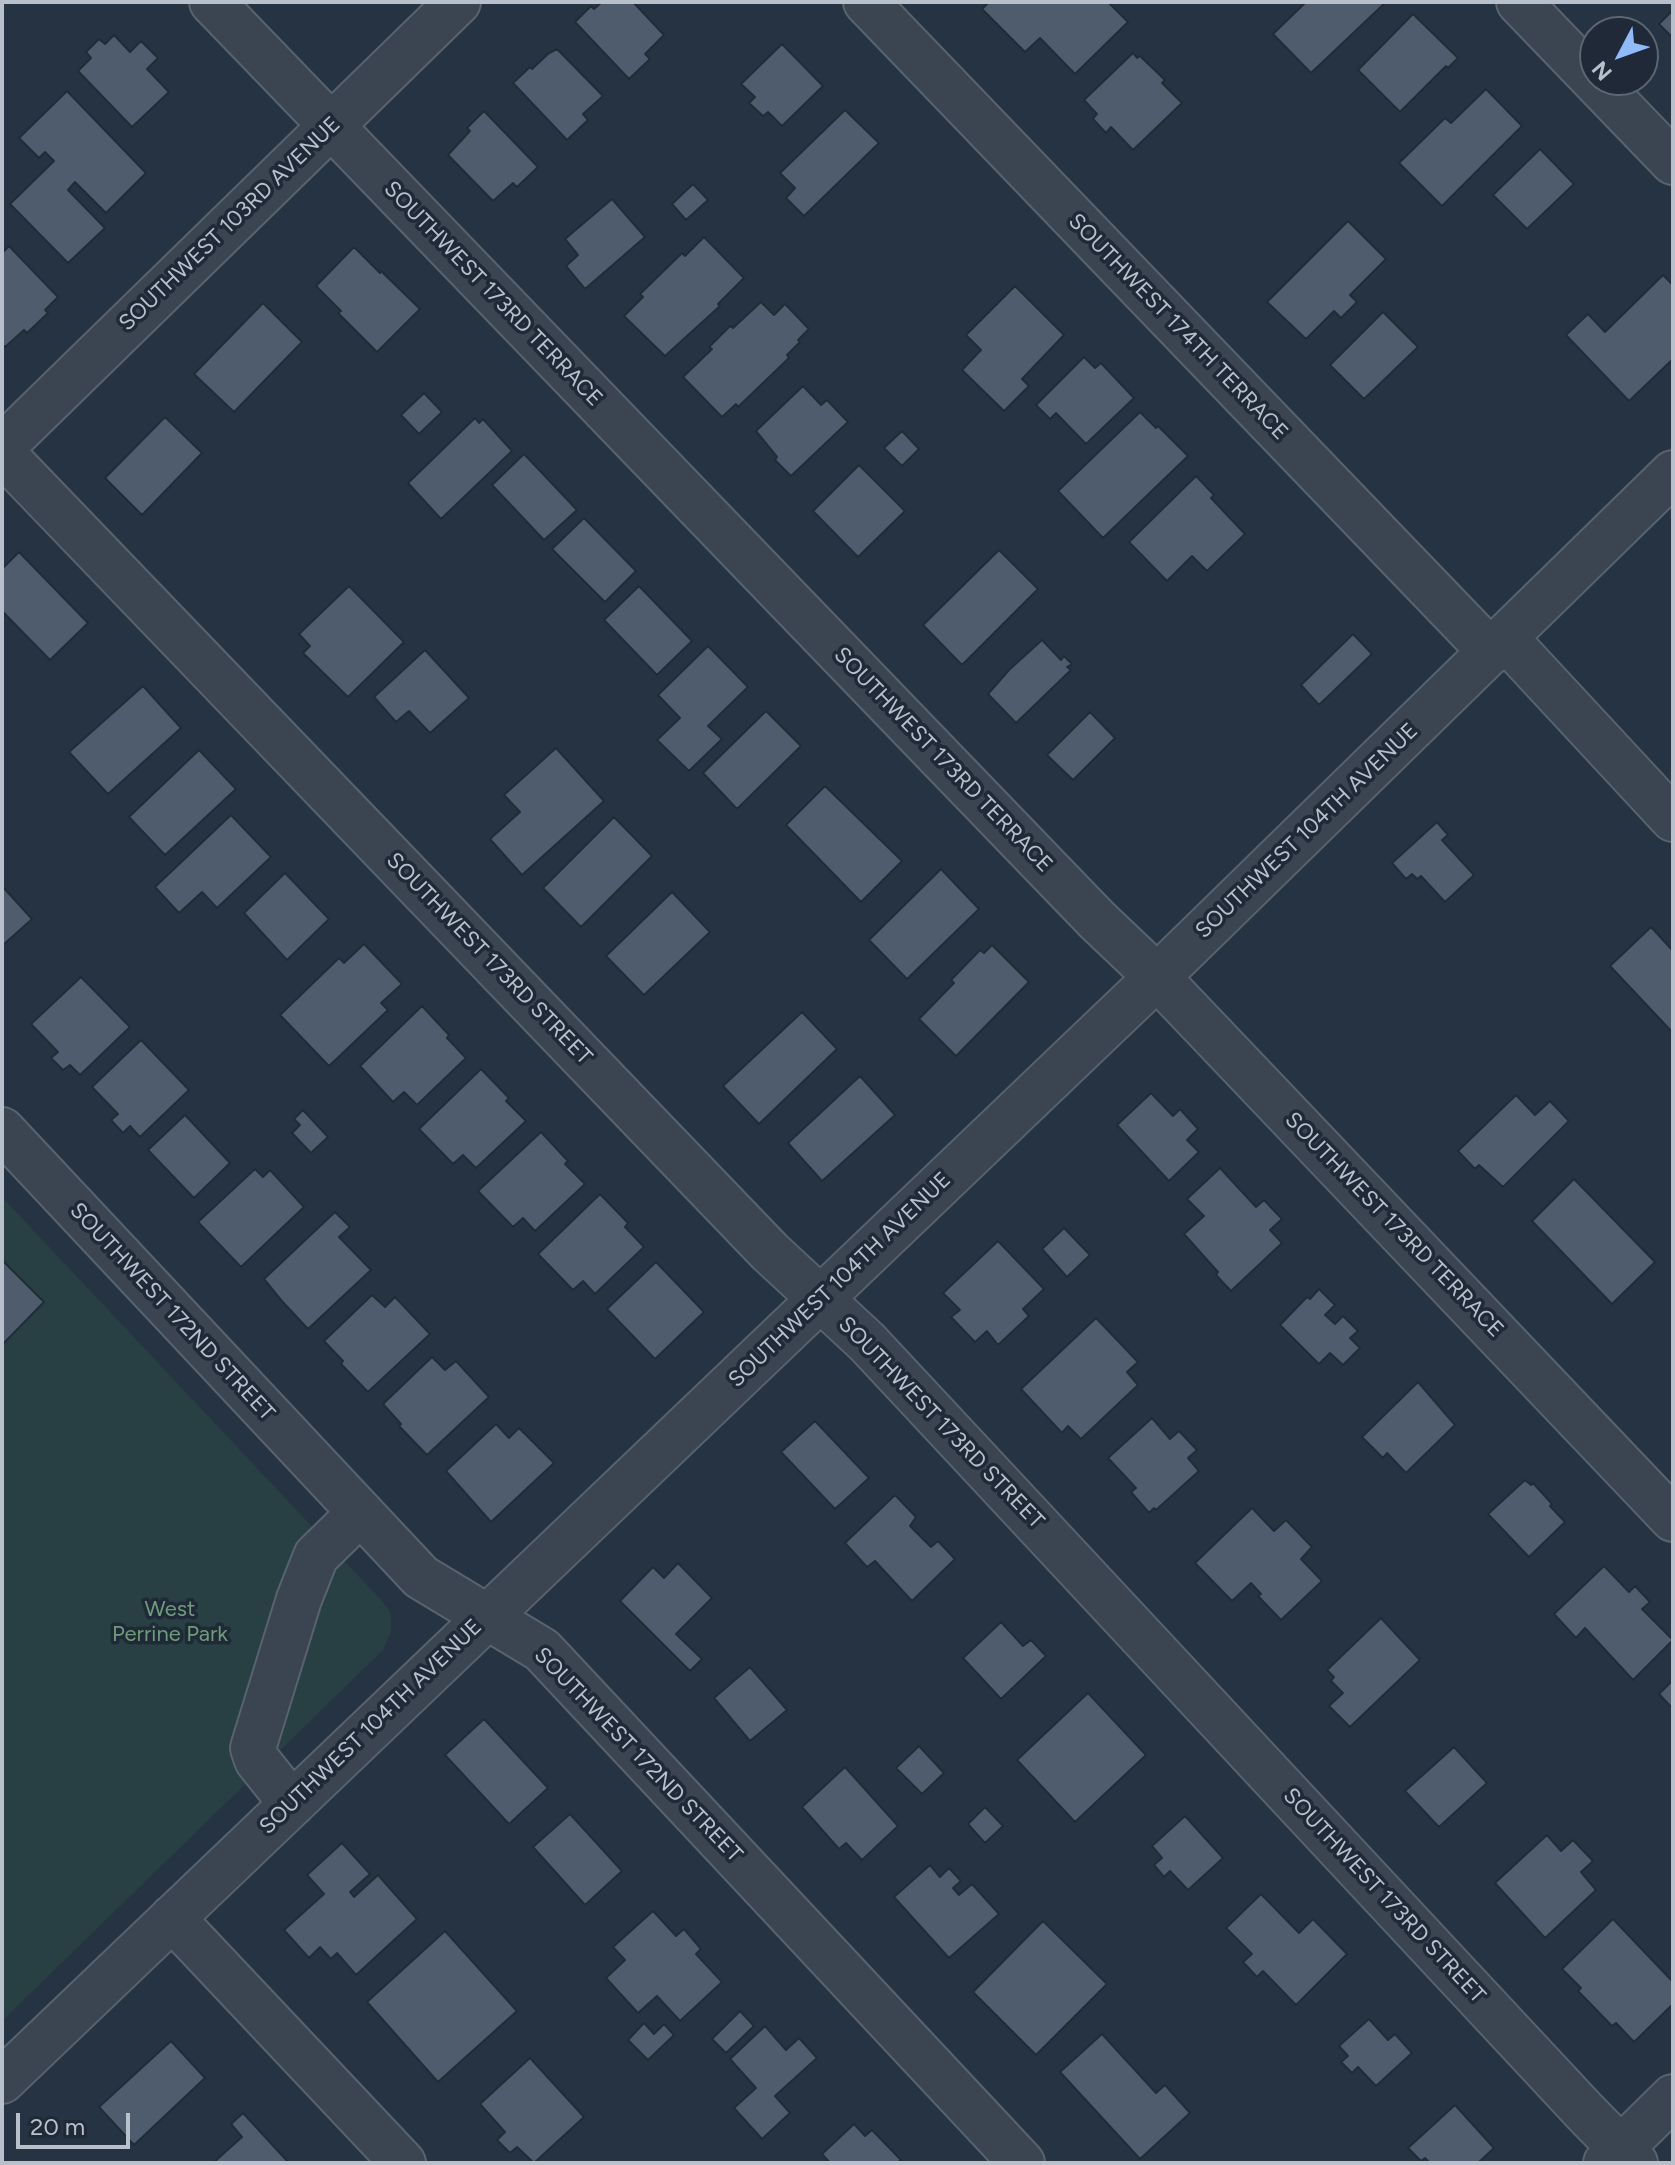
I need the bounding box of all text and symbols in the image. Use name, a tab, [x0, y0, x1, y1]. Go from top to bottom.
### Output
north arrow	[1579, 16, 1659, 96]
text: N	[1586, 55, 1618, 86]
street label: SOUTHWEST 103RD AVENUE	[114, 111, 346, 337]
street label: SOUTHWEST 173RD TERRACE	[378, 176, 608, 412]
street label: SOUTHWEST 174TH TERRACE	[1063, 208, 1293, 446]
street label: SOUTHWEST 173RD TERRACE	[828, 642, 1058, 878]
street label: SOUTHWEST 104TH AVENUE	[1190, 718, 1424, 944]
street label: SOUTHWEST 173RD STREET	[381, 847, 597, 1071]
street label: SOUTHWEST 173RD TERRACE	[1279, 1107, 1509, 1343]
street label: SOUTHWEST 104TH AVENUE	[723, 1167, 957, 1393]
street label: SOUTHWEST 172ND STREET	[64, 1198, 280, 1426]
street label: SOUTHWEST 173RD STREET	[833, 1311, 1049, 1535]
park label: West Perrine Park	[112, 1597, 228, 1648]
street label: SOUTHWEST 104TH AVENUE	[254, 1614, 488, 1840]
street label: SOUTHWEST 172ND STREET	[528, 1642, 748, 1868]
street label: SOUTHWEST 173RD STREET	[1277, 1783, 1491, 2009]
scale bar	[20, 2097, 134, 2147]
text: 20 m	[30, 2112, 85, 2141]

